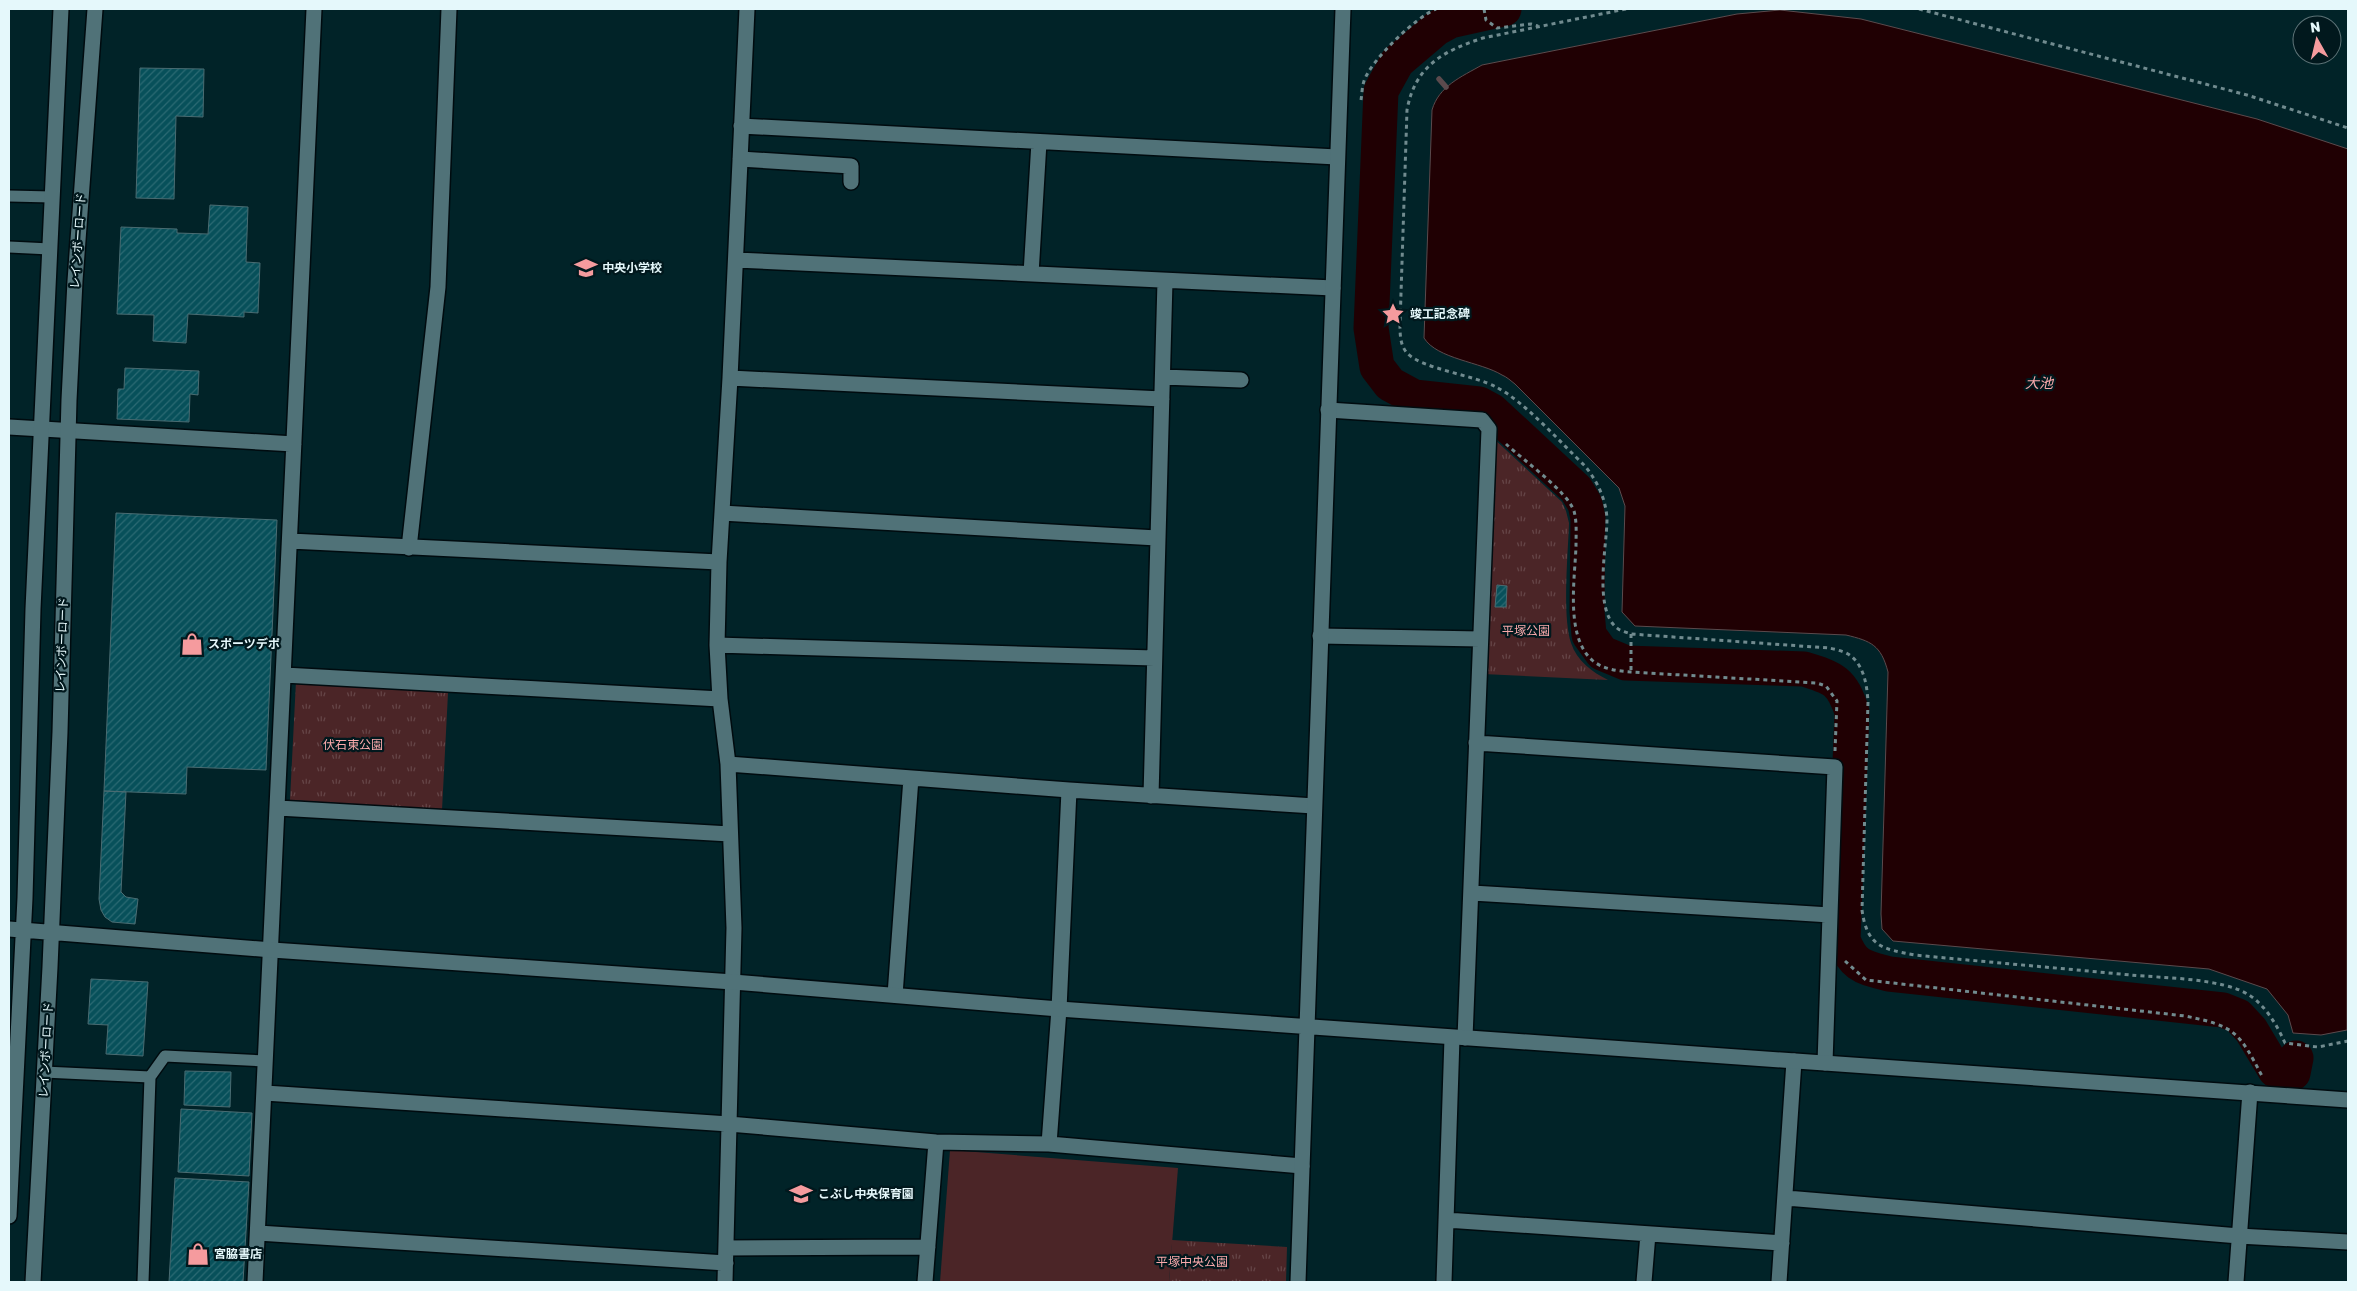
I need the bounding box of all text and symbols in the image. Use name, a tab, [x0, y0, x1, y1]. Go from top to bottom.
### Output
north arrow	[2292, 15, 2342, 65]
text: N	[2309, 19, 2321, 37]
street label: レインボーロード	[68, 193, 88, 289]
school or university icon: 中央小学校	[573, 255, 599, 281]
place label: 中央小学校	[602, 261, 662, 275]
place icon: 竣工記念碑	[1380, 301, 1406, 327]
place label: 竣工記念碑	[1410, 307, 1470, 321]
water label: 大池	[2025, 375, 2055, 392]
street label: レインボーロード	[53, 597, 71, 693]
park label: 平塚公園	[1502, 624, 1550, 638]
shop icon: スポーツデポ	[179, 631, 205, 657]
place label: スポーツデポ	[208, 637, 280, 651]
park label: 伏石東公園	[323, 738, 383, 752]
street label: レインボーロード	[36, 1002, 56, 1098]
school or university icon: こぶし中央保育園	[788, 1181, 814, 1207]
place label: こぶし中央保育園	[818, 1187, 914, 1201]
shop icon: 宮脇書店	[185, 1241, 211, 1267]
place label: 宮脇書店	[214, 1247, 262, 1261]
park label: 平塚中央公園	[1156, 1255, 1228, 1269]

